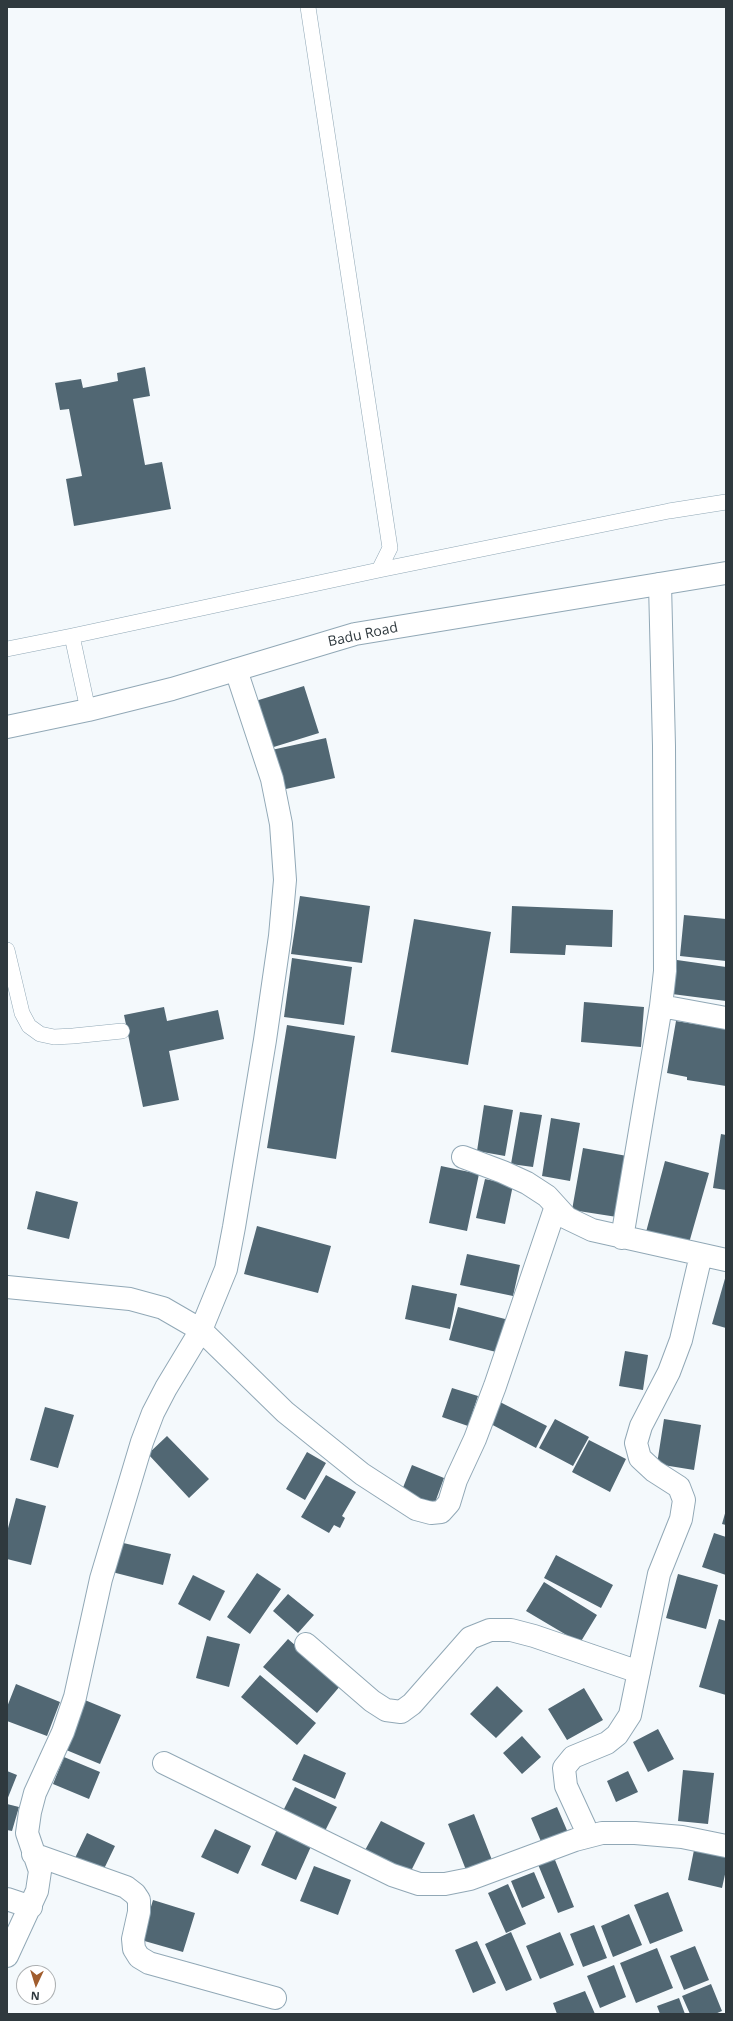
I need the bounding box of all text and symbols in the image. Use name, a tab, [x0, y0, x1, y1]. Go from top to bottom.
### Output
street label: Badu Road	[327, 619, 399, 651]
north arrow	[16, 1965, 56, 2005]
text: N	[30, 1989, 40, 2004]

